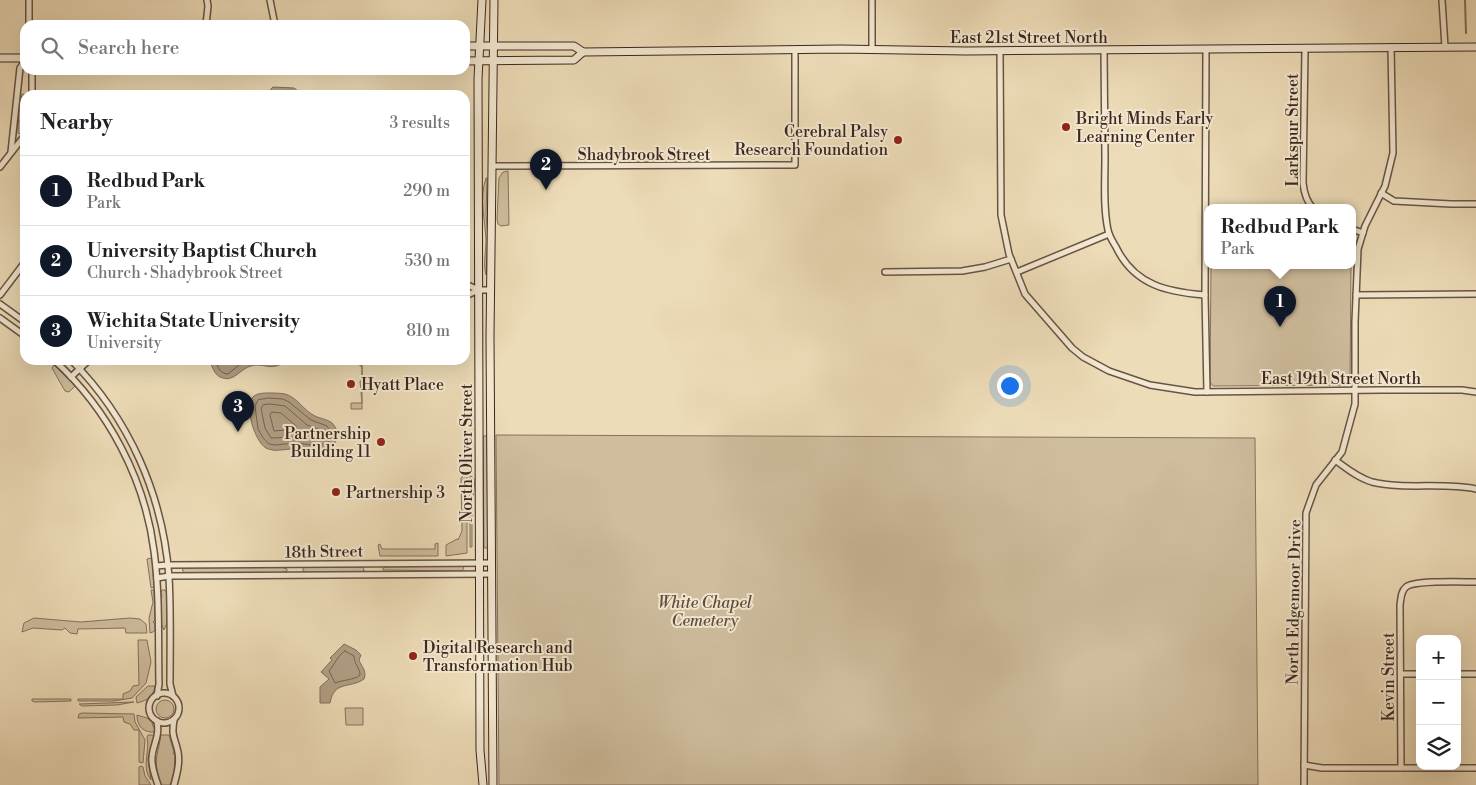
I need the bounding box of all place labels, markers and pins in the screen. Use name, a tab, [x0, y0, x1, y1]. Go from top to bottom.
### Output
place label: Bright Minds Early Learning Center	[1075, 109, 1214, 147]
marker: Bright Minds Early Learning Center	[1060, 121, 1072, 133]
place label: Cerebral Palsy Research Foundation	[735, 122, 888, 160]
marker: Cerebral Palsy Research Foundation	[892, 134, 904, 146]
pin: 2	[530, 149, 562, 190]
pin: 1	[1264, 286, 1296, 327]
place label: Hyatt Place	[361, 375, 444, 395]
marker: Hyatt Place	[345, 378, 357, 390]
pin: 3	[222, 391, 254, 432]
place label: Partnership Building 11	[284, 424, 371, 462]
marker: Partnership Building 11	[375, 436, 387, 448]
place label: Partnership 3	[346, 483, 445, 503]
marker: Partnership 3	[330, 486, 342, 498]
place label: Digital Research and Transformation Hub	[423, 638, 573, 676]
marker: Digital Research and Transformation Hub	[407, 650, 419, 662]

